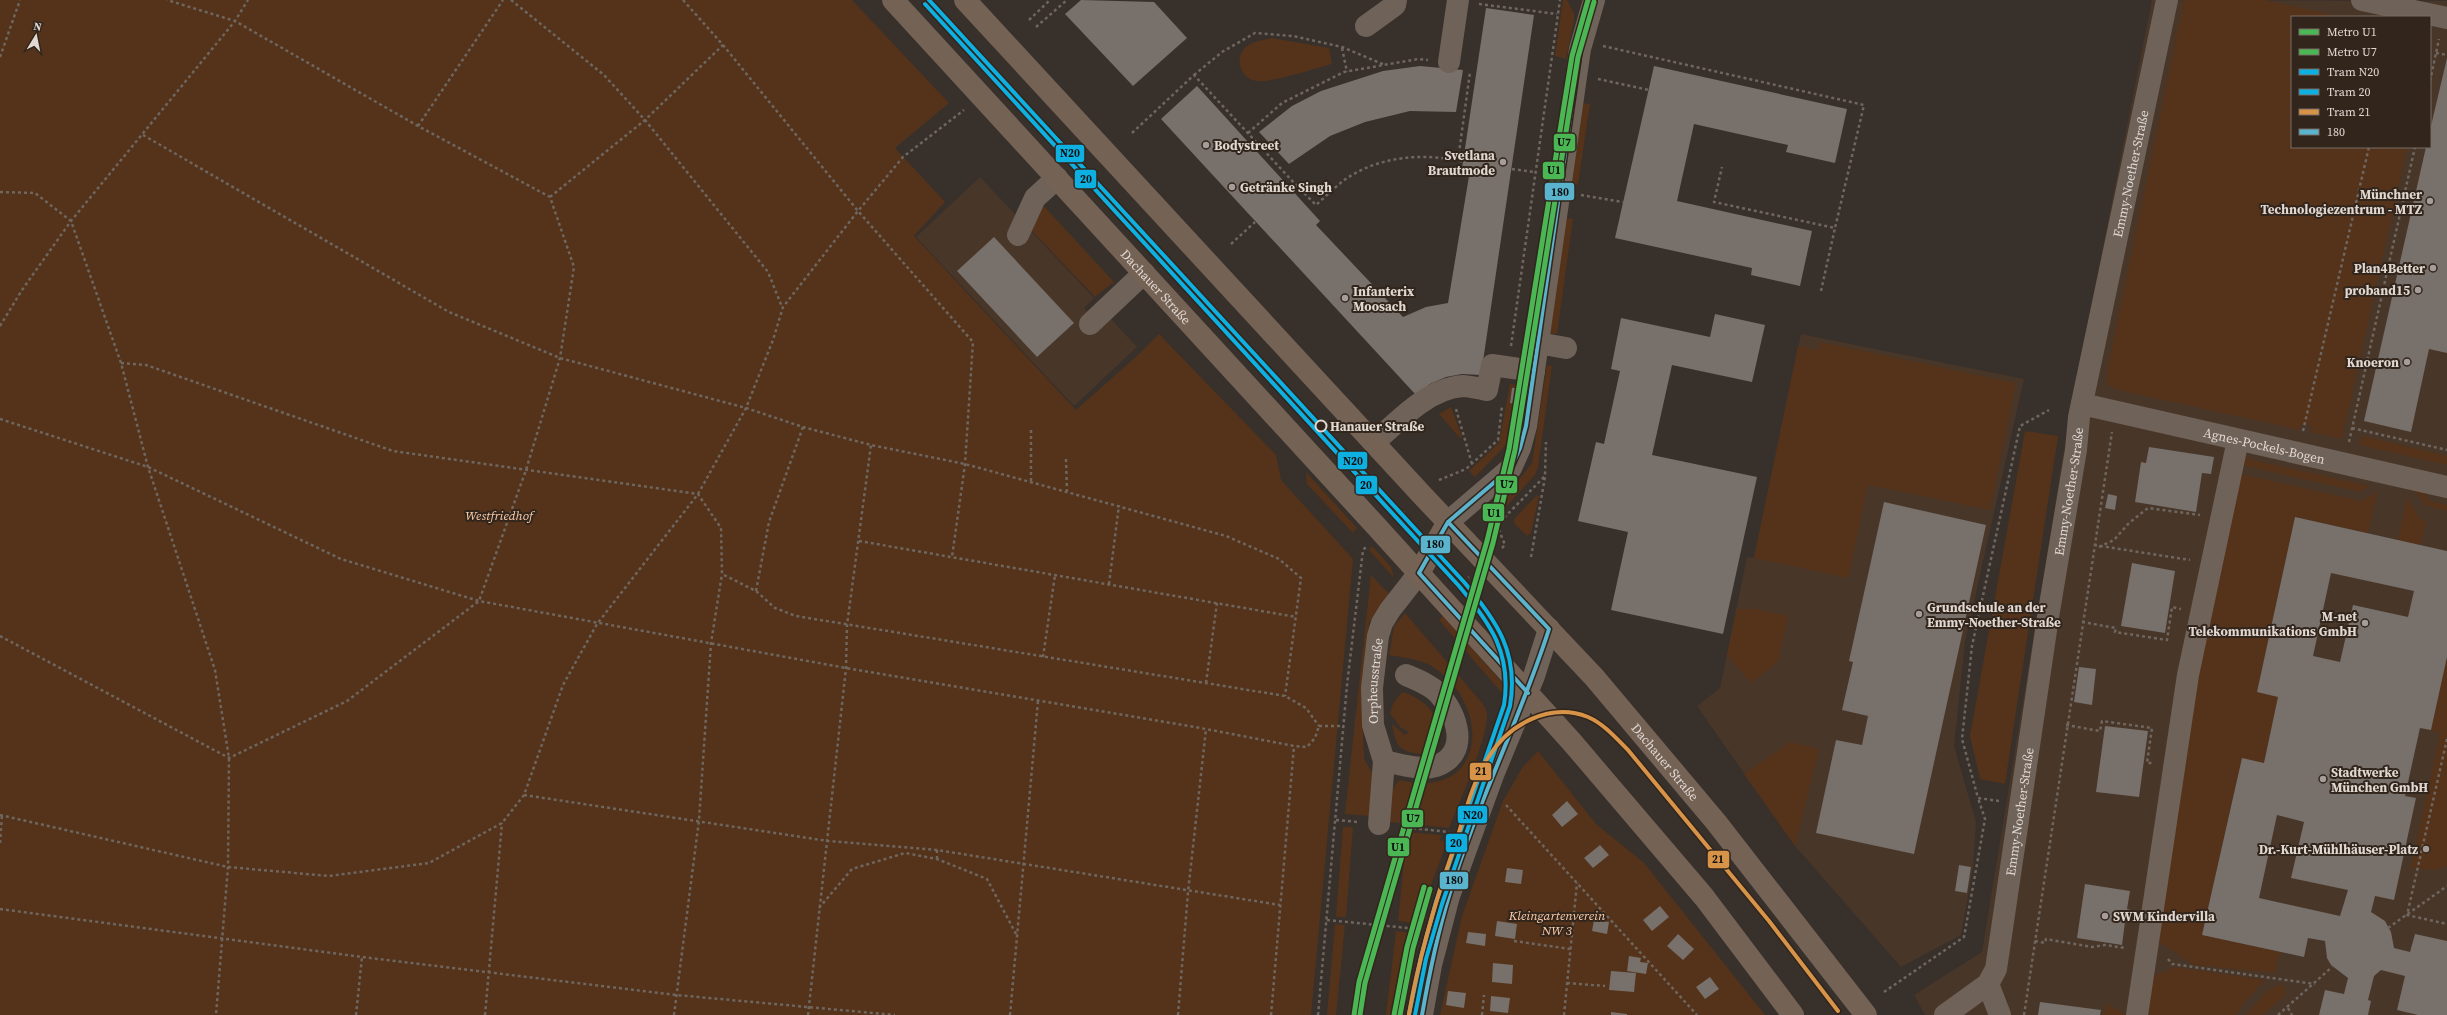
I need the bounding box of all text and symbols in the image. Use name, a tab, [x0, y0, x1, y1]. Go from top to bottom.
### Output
north arrow	[16, 16, 56, 56]
legend	[2291, 16, 2431, 148]
text: N	[32, 19, 43, 35]
text: Metro U1	[2327, 24, 2377, 40]
text: Metro U7	[2327, 44, 2377, 60]
text: Tram N20	[2327, 64, 2379, 80]
text: Tram 20	[2327, 84, 2371, 100]
text: Tram 21	[2327, 104, 2371, 120]
street label: Emmy-Noether-Straße	[2109, 108, 2152, 239]
text: 180	[2327, 124, 2345, 140]
line badge: U7	[1553, 133, 1576, 152]
text: U7	[1557, 135, 1571, 150]
place label: Bodystreet	[1214, 137, 1279, 154]
marker: Bodystreet	[1201, 140, 1211, 150]
line badge: N20	[1055, 144, 1085, 163]
text: N20	[1060, 146, 1080, 161]
place label: Svetlana Brautmode	[1428, 147, 1495, 179]
marker: Svetlana Brautmode	[1498, 157, 1508, 167]
line badge: U1	[1542, 161, 1565, 180]
text: U1	[1547, 163, 1561, 178]
line badge: 20	[1074, 169, 1097, 189]
text: 20	[1080, 172, 1092, 187]
place label: Getränke Singh	[1240, 179, 1332, 196]
marker: Getränke Singh	[1227, 182, 1237, 192]
line badge: 180	[1544, 182, 1575, 201]
text: 180	[1551, 185, 1569, 200]
place label: Münchner Technologiezentrum - MTZ	[2261, 186, 2423, 218]
marker: Münchner Technologiezentrum - MTZ	[2425, 196, 2435, 206]
street label: Dachauer Straße	[1117, 245, 1195, 328]
place label: Plan4Better	[2354, 260, 2426, 277]
marker: Plan4Better	[2428, 263, 2438, 273]
place label: proband15	[2344, 282, 2410, 299]
place label: Infanterix Moosach	[1353, 283, 1415, 315]
marker: proband15	[2413, 285, 2423, 295]
marker: Infanterix Moosach	[1340, 293, 1350, 303]
place label: Knoeron	[2347, 354, 2399, 371]
marker: Knoeron	[2402, 357, 2412, 367]
place label: Hanauer Straße	[1330, 418, 1424, 435]
marker: Hanauer Straße	[1314, 419, 1328, 433]
street label: Agnes-Pockels-Bogen	[2202, 423, 2327, 468]
street label: Emmy-Noether-Straße	[2050, 426, 2087, 557]
line badge: N20	[1337, 451, 1368, 470]
text: N20	[1343, 454, 1363, 469]
line badge: 20	[1355, 475, 1378, 495]
line badge: U7	[1495, 475, 1518, 494]
text: U7	[1500, 477, 1514, 492]
text: 20	[1360, 478, 1372, 493]
line badge: U1	[1482, 503, 1505, 522]
text: U1	[1487, 506, 1501, 521]
park label: Westfriedhof	[465, 507, 536, 524]
line badge: 180	[1420, 535, 1451, 554]
text: 180	[1426, 537, 1444, 552]
place label: Grundschule an der Emmy-Noether-Straße	[1927, 599, 2061, 631]
place label: M-net Telekommunikations GmbH	[2188, 608, 2357, 640]
marker: Grundschule an der Emmy-Noether-Straße	[1914, 609, 1924, 619]
marker: M-net Telekommunikations GmbH	[2360, 618, 2370, 628]
street label: Orpheusstraße	[1363, 637, 1386, 724]
street label: Dachauer Straße	[1628, 720, 1703, 804]
street label: Emmy-Noether-Straße	[2001, 746, 2037, 877]
line badge: 21	[1469, 762, 1492, 781]
text: 21	[1475, 764, 1487, 779]
place label: Stadtwerke München GmbH	[2331, 764, 2428, 796]
marker: Stadtwerke München GmbH	[2318, 774, 2328, 784]
line badge: N20	[1457, 805, 1488, 824]
text: N20	[1463, 808, 1483, 823]
line badge: U7	[1401, 809, 1424, 828]
text: U7	[1406, 811, 1420, 826]
line badge: 20	[1445, 833, 1468, 853]
text: 20	[1450, 836, 1462, 851]
line badge: U1	[1387, 837, 1410, 857]
text: U1	[1391, 840, 1405, 855]
place label: Dr.-Kurt-Mühlhäuser-Platz	[2259, 841, 2418, 858]
marker: Dr.-Kurt-Mühlhäuser-Platz	[2421, 844, 2431, 854]
line badge: 21	[1707, 850, 1730, 869]
text: 21	[1712, 852, 1724, 867]
line badge: 180	[1439, 871, 1469, 890]
text: 180	[1445, 873, 1463, 888]
park label: Kleingartenverein NW 3	[1508, 907, 1606, 939]
place label: SWM Kindervilla	[2113, 908, 2215, 925]
marker: SWM Kindervilla	[2100, 911, 2110, 921]

